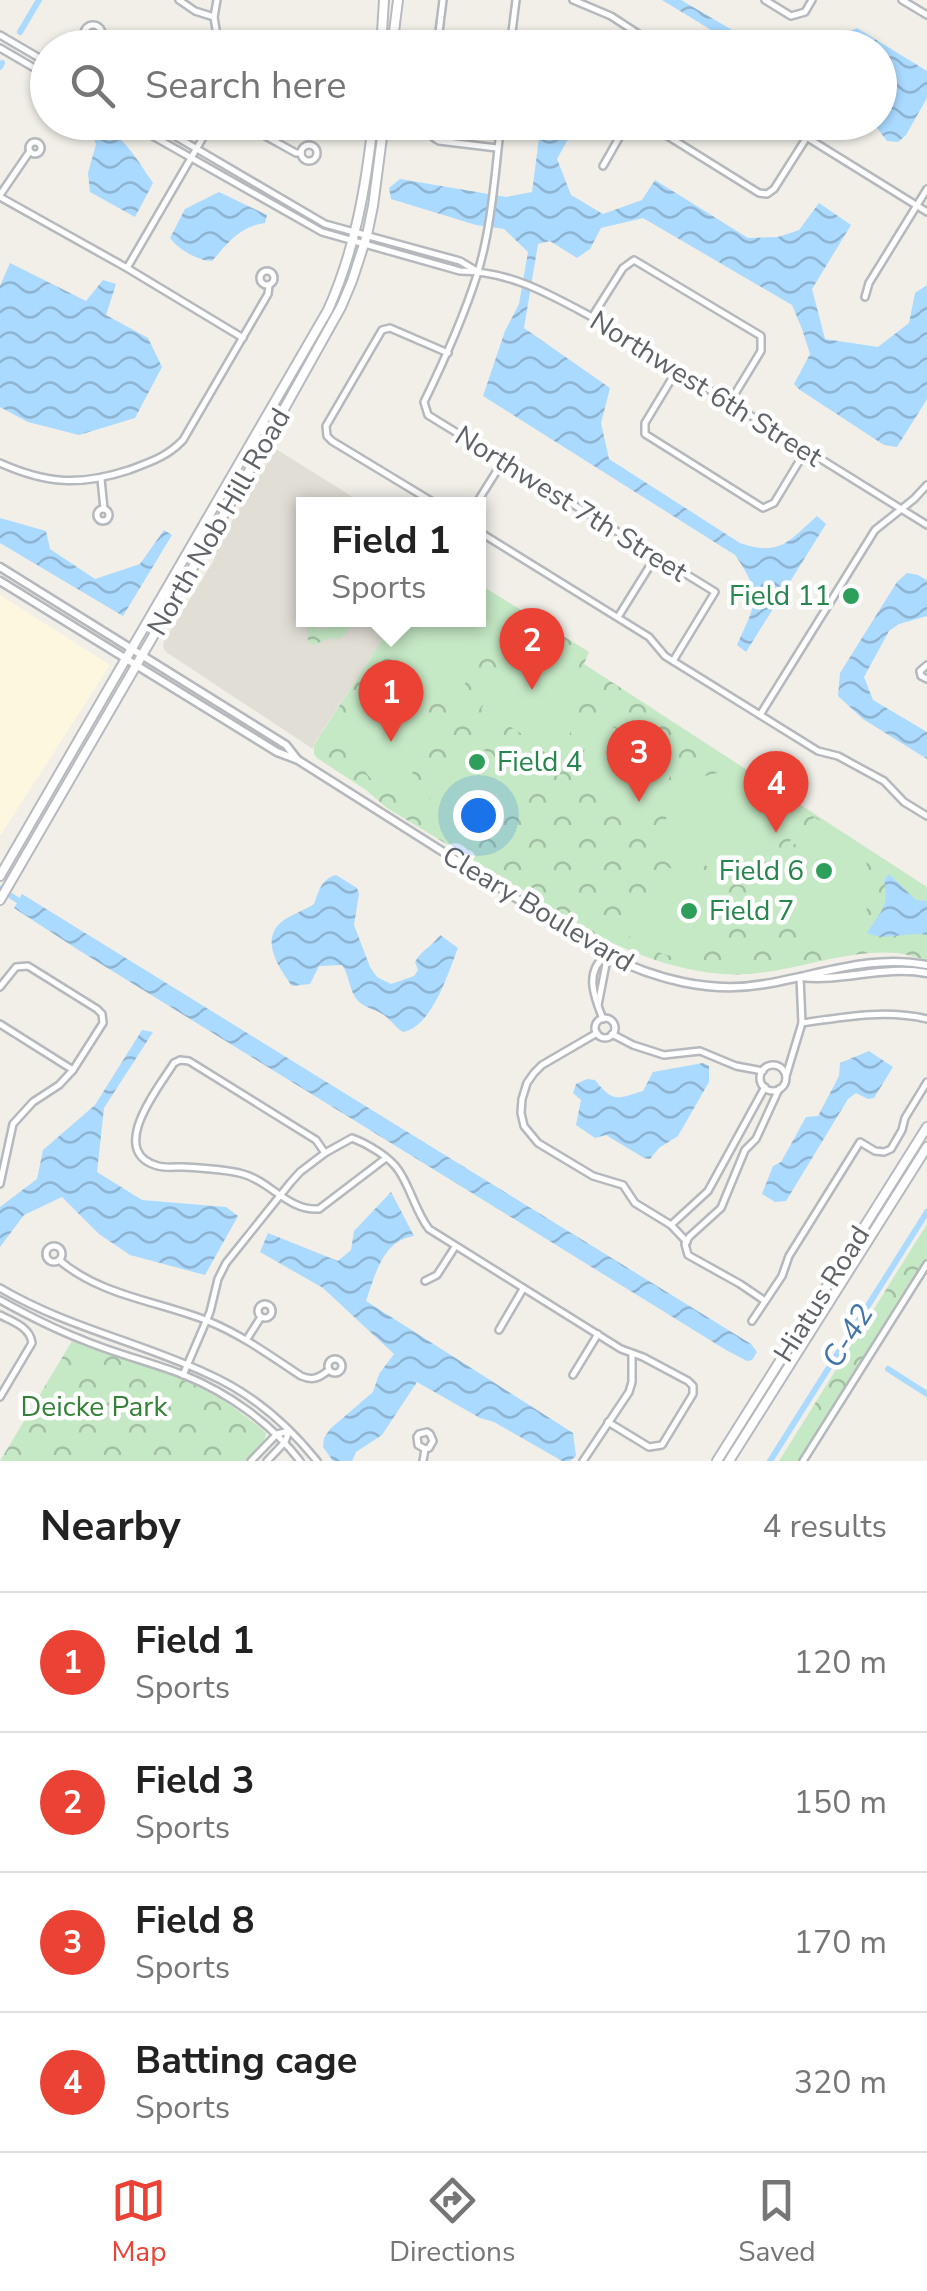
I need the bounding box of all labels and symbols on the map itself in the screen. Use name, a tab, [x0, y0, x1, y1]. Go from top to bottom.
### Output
street label: Northwest 6th Street	[583, 302, 830, 476]
street label: North Nob Hill Road	[138, 401, 300, 643]
street label: Northwest 7th Street	[448, 417, 695, 591]
place label: Field 11	[729, 577, 831, 615]
marker: Field 11	[840, 585, 862, 607]
pin: 2	[500, 608, 564, 690]
pin: 1	[358, 660, 424, 742]
pin: 3	[606, 720, 672, 802]
place label: Field 4	[497, 743, 582, 781]
pin: 4	[744, 750, 808, 833]
marker: Field 4	[466, 751, 488, 773]
your location	[453, 790, 504, 841]
street label: Cleary Boulevard	[435, 837, 641, 981]
place label: Field 6	[719, 852, 804, 890]
marker: Field 6	[813, 860, 835, 882]
place label: Field 7	[709, 892, 794, 930]
marker: Field 7	[678, 900, 700, 922]
street label: Hiatus Road	[765, 1219, 879, 1369]
water label: C-42	[813, 1296, 883, 1376]
park label: Deicke Park	[21, 1388, 168, 1426]

